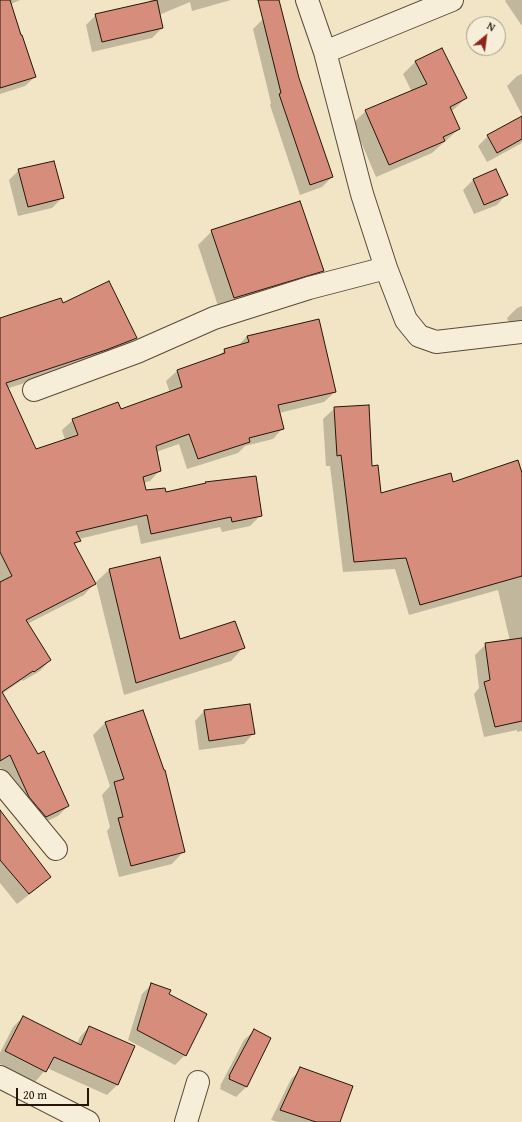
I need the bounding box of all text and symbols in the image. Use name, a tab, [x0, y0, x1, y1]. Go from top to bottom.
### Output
north arrow	[466, 16, 506, 56]
text: N	[484, 18, 498, 35]
scale bar	[18, 1080, 91, 1106]
text: 20 m	[23, 1086, 47, 1103]

